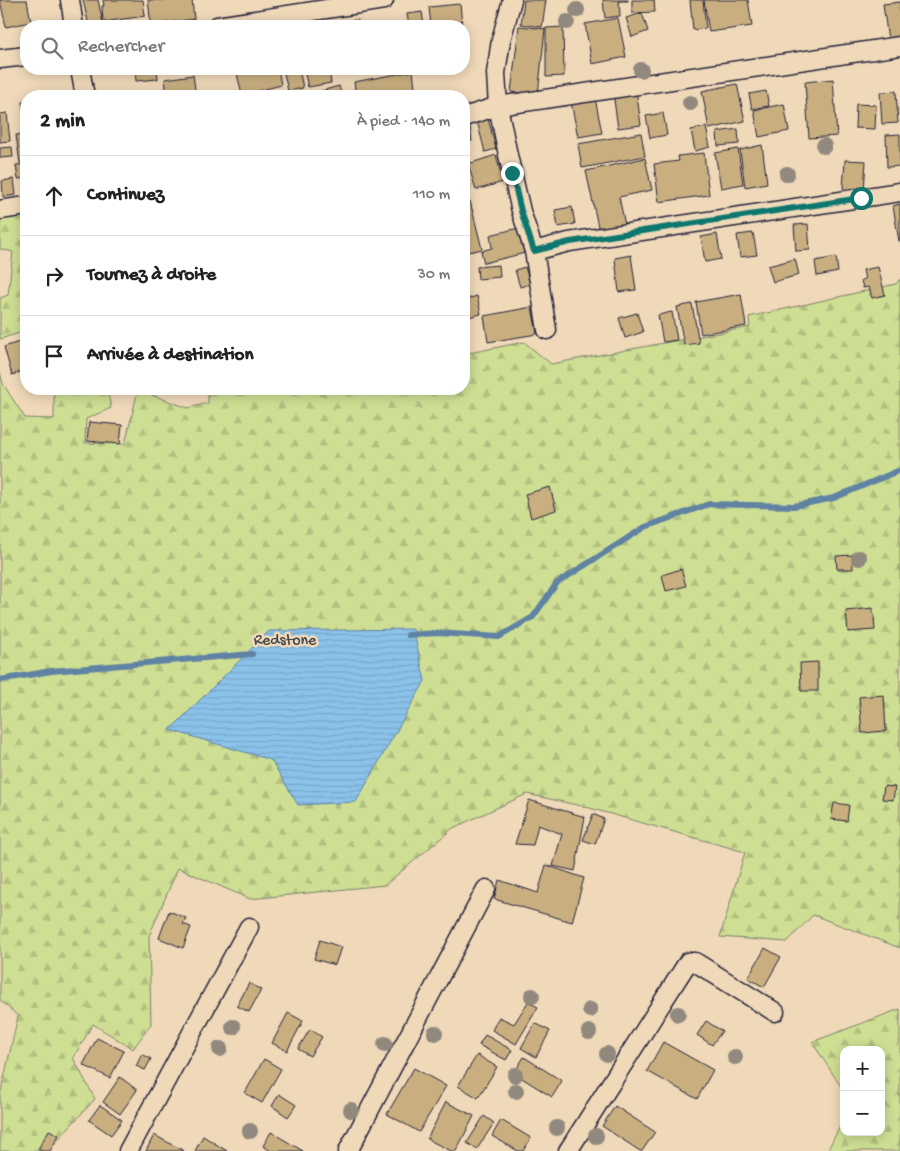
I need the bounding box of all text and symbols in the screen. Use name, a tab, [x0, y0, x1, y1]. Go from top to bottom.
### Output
search box	[20, 20, 470, 75]
icon: search	[38, 34, 66, 62]
text: Rechercher	[78, 36, 164, 59]
text: 2 min	[40, 110, 85, 135]
text: À pied · 140 m	[357, 113, 450, 132]
route end	[501, 162, 524, 185]
icon: ahead	[40, 182, 68, 210]
text: Continuez	[87, 184, 164, 207]
text: 110 m	[413, 186, 450, 205]
route start	[850, 187, 873, 210]
icon: right	[40, 262, 68, 290]
text: Tournez à droite	[87, 264, 216, 287]
text: 30 m	[417, 266, 450, 285]
icon: arrive	[40, 342, 68, 370]
text: Arrivée à destination	[87, 344, 253, 367]
park label: Redstone	[254, 632, 317, 651]
map controls	[840, 1046, 885, 1136]
button: +	[840, 1046, 885, 1091]
button: −	[840, 1091, 885, 1136]

